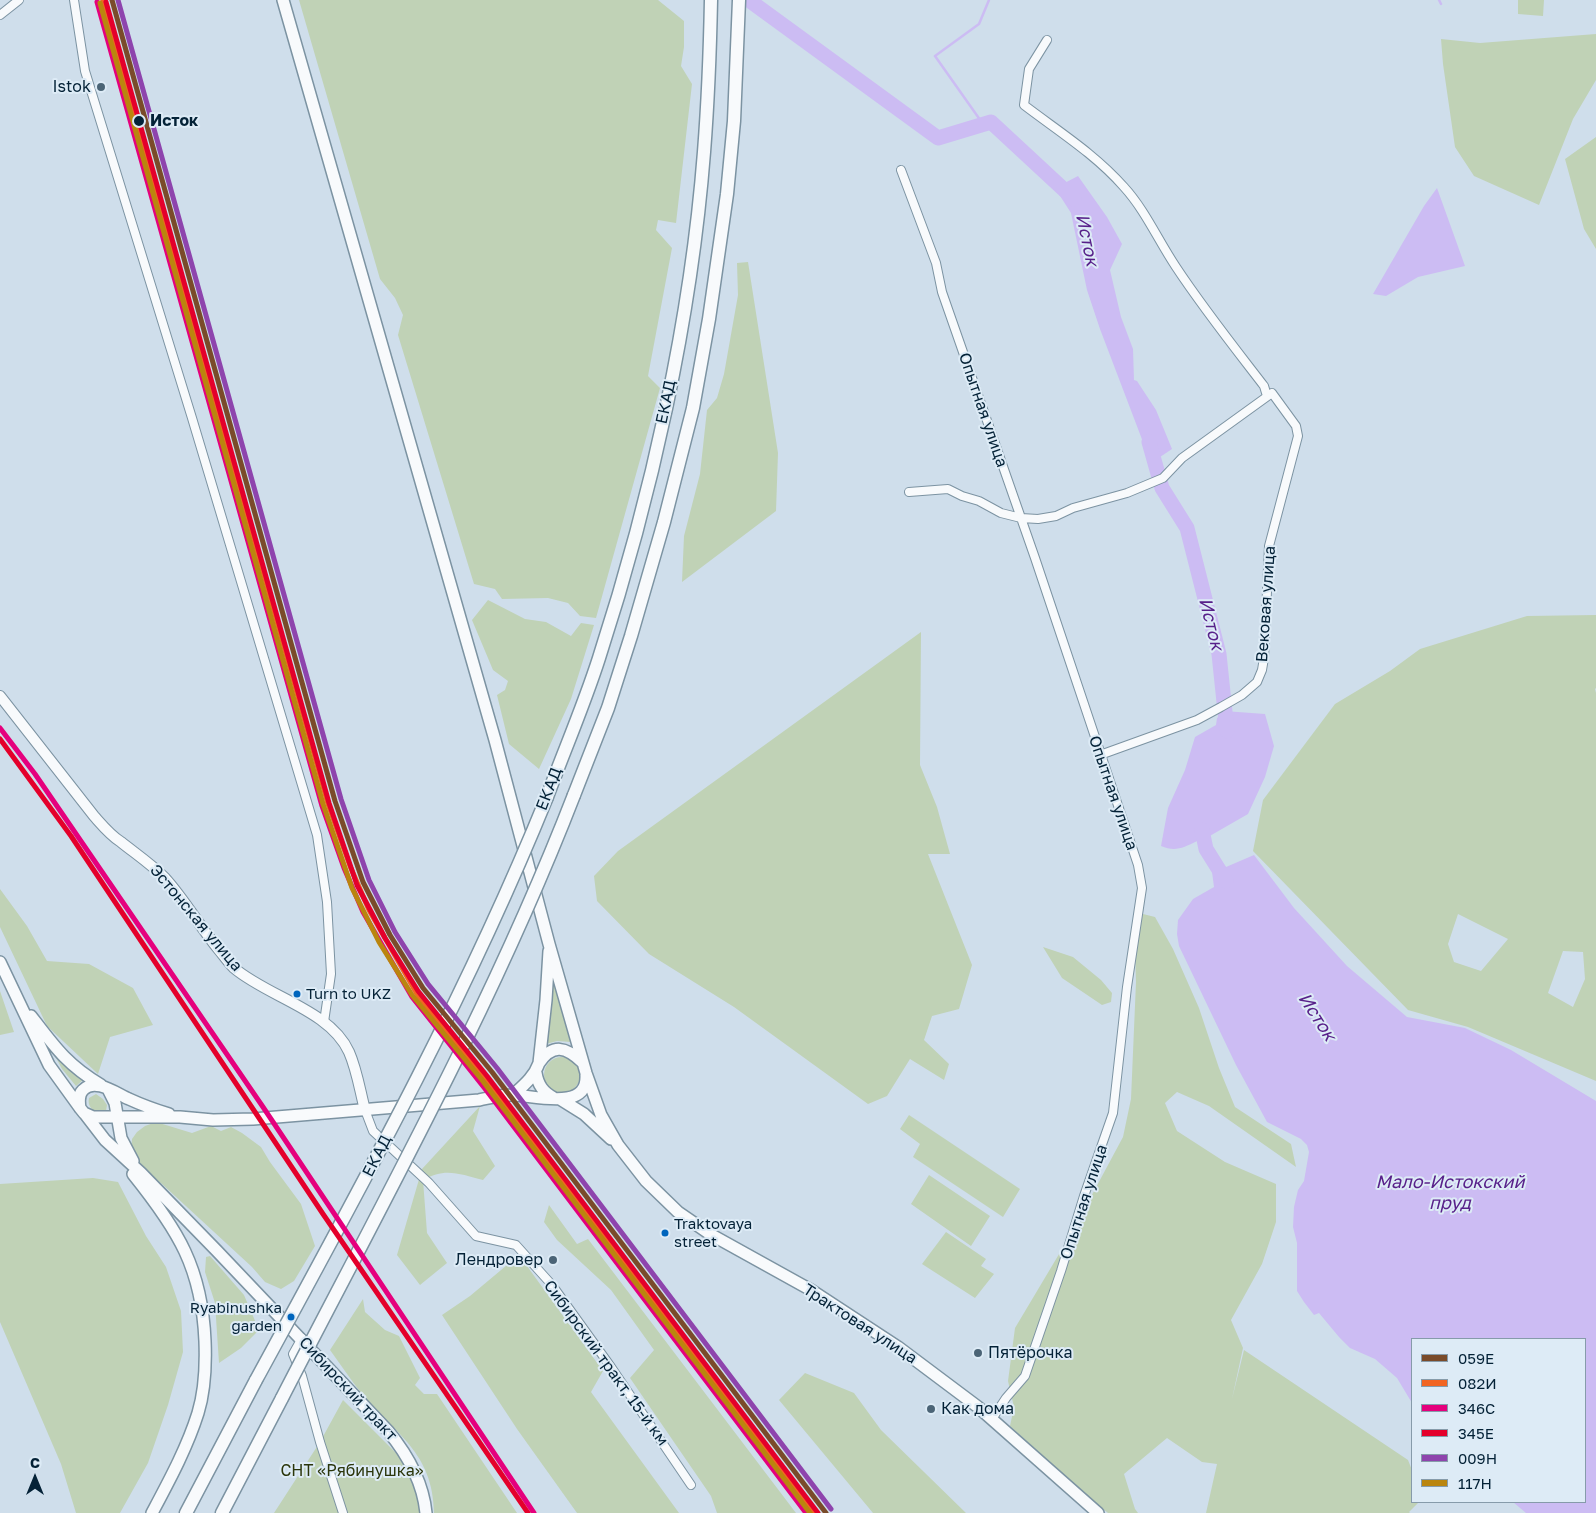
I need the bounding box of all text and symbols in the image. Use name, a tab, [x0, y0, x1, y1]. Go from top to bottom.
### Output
place label: Istok	[52, 77, 91, 97]
marker: Istok	[95, 81, 107, 93]
place label: Исток	[150, 111, 198, 131]
marker: Исток	[132, 114, 146, 128]
water label: Исток	[1071, 212, 1103, 268]
street label: Опытная улица	[954, 350, 1012, 470]
street label: ЕКАД	[652, 378, 680, 426]
street label: Вековая улица	[1252, 545, 1280, 663]
water label: Исток	[1194, 596, 1228, 652]
street label: Опытная улица	[1084, 733, 1142, 853]
street label: ЕКАД	[532, 765, 566, 813]
street label: Эстонская улица	[146, 861, 246, 975]
place label: Turn to UKZ	[306, 985, 391, 1003]
marker: Turn to UKZ	[292, 989, 302, 999]
water label: Исток	[1293, 989, 1341, 1045]
street label: ЕКАД	[358, 1132, 396, 1180]
street label: Опытная улица	[1056, 1142, 1112, 1262]
water label: Мало-Истокский пруд	[1376, 1171, 1524, 1214]
place label: Traktovaya street	[674, 1215, 752, 1250]
marker: Traktovaya street	[660, 1228, 670, 1238]
place label: Лендровер	[455, 1250, 543, 1270]
marker: Лендровер	[547, 1254, 559, 1266]
street label: Сибирский тракт, 15-й км	[540, 1277, 672, 1449]
street label: Трактовая улица	[799, 1280, 921, 1368]
place label: Ryabinushka garden	[190, 1299, 282, 1334]
marker: Ryabinushka garden	[286, 1312, 296, 1322]
street label: Сибирский тракт	[295, 1333, 401, 1445]
legend	[1411, 1338, 1586, 1503]
place label: Пятёрочка	[988, 1343, 1072, 1363]
marker: Пятёрочка	[972, 1347, 984, 1359]
text: 059Е	[1458, 1349, 1494, 1367]
text: 082И	[1458, 1374, 1497, 1392]
place label: Как дома	[941, 1399, 1014, 1419]
text: 346С	[1458, 1399, 1495, 1417]
marker: Как дома	[925, 1403, 937, 1415]
text: 345Е	[1458, 1424, 1494, 1442]
text: 009Н	[1458, 1449, 1497, 1467]
north arrow	[10, 1453, 60, 1503]
text: С	[30, 1454, 40, 1471]
park label: СНТ «Рябинушка»	[280, 1461, 424, 1481]
text: 117Н	[1458, 1474, 1492, 1492]

